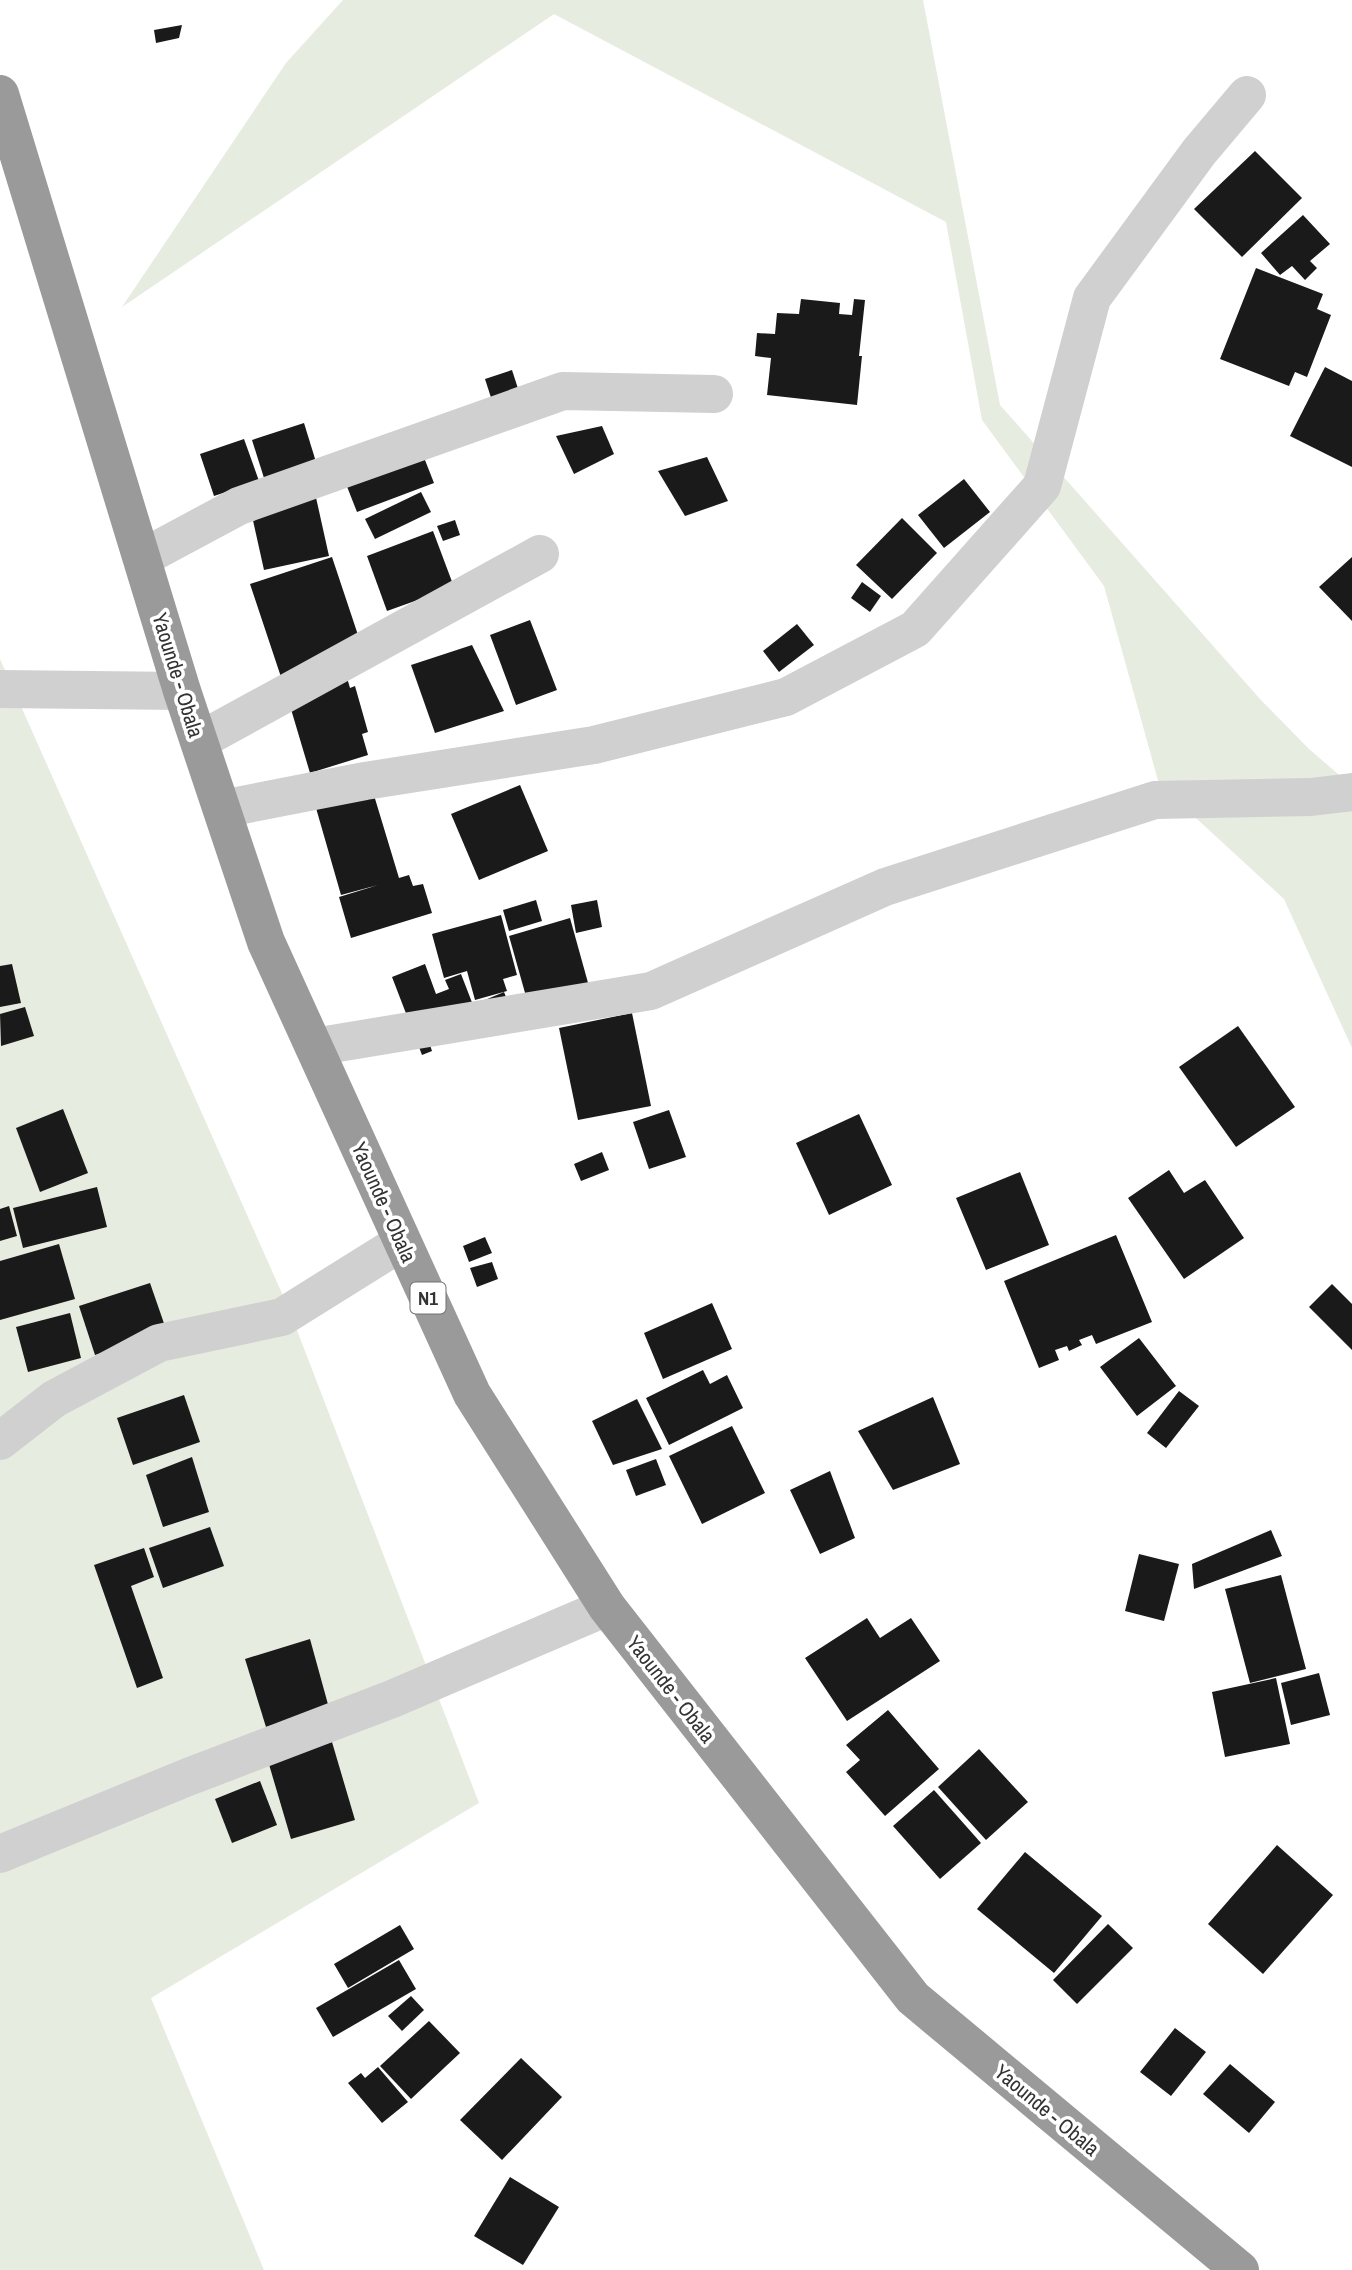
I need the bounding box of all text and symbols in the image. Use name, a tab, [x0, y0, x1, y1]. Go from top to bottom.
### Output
street label: Yaounde - Obala	[145, 609, 211, 741]
street label: Yaounde - Obala	[345, 1137, 424, 1267]
road number: N1	[410, 1282, 446, 1314]
street label: Yaounde - Obala	[620, 1629, 722, 1749]
street label: Yaounde - Obala	[988, 2057, 1106, 2163]

